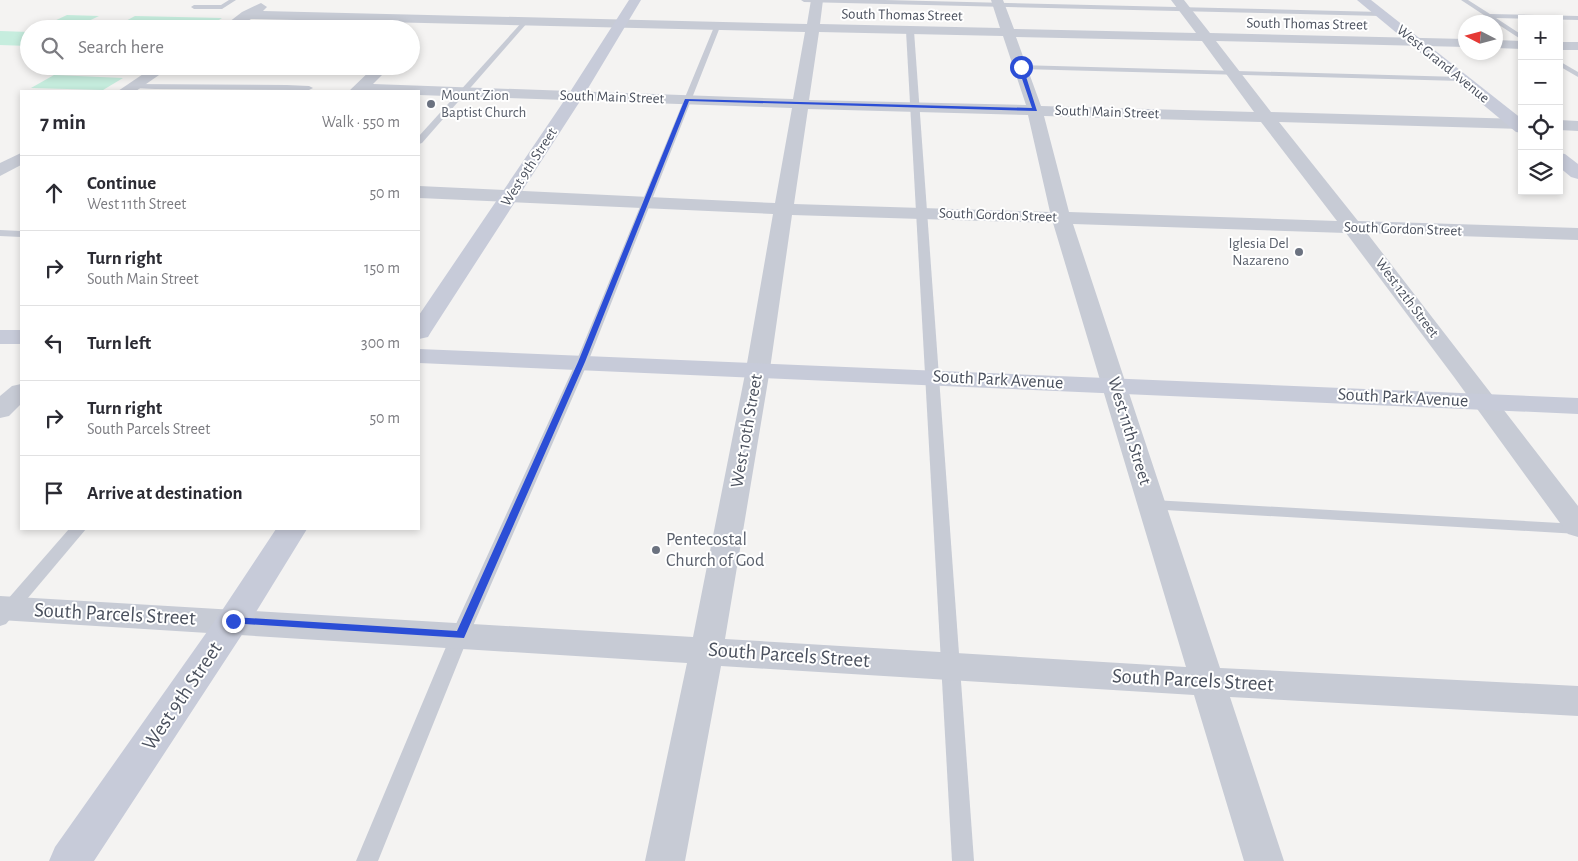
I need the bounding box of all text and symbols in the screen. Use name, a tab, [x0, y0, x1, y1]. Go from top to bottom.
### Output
street label: South Thomas Street	[841, 6, 963, 24]
street label: South Thomas Street	[1246, 15, 1368, 33]
north arrow	[1458, 15, 1503, 60]
map controls	[1518, 15, 1563, 195]
button: +	[1518, 15, 1563, 60]
search box	[20, 20, 420, 75]
street label: West Grand Avenue	[1394, 22, 1492, 106]
icon: search	[38, 34, 66, 62]
text: Search here	[78, 38, 164, 57]
route start	[1010, 56, 1033, 79]
button: −	[1518, 60, 1563, 105]
place label: Mount Zion Baptist Church	[441, 88, 526, 120]
street label: South Main Street	[559, 88, 665, 106]
marker: Mount Zion Baptist Church	[425, 98, 437, 110]
street label: South Main Street	[1054, 103, 1160, 121]
button: locate	[1518, 105, 1563, 150]
text: 7 min	[40, 112, 86, 133]
text: Walk · 550 m	[322, 114, 400, 130]
street label: West 9th Street	[498, 125, 560, 209]
button: layers	[1518, 150, 1563, 195]
text: Continue	[87, 174, 156, 193]
icon: ahead	[40, 179, 68, 207]
text: 50 m	[369, 185, 400, 201]
text: West 11th Street	[87, 196, 186, 212]
street label: South Gordon Street	[939, 205, 1057, 225]
street label: South Gordon Street	[1344, 219, 1462, 239]
place label: Iglesia Del Nazareno	[1229, 236, 1289, 268]
marker: Iglesia Del Nazareno	[1293, 246, 1305, 258]
text: Turn right	[87, 249, 162, 268]
icon: right	[40, 254, 68, 282]
street label: West 12th Street	[1372, 256, 1442, 341]
text: 150 m	[364, 260, 400, 276]
text: South Main Street	[87, 271, 199, 287]
icon: left	[40, 329, 68, 357]
text: Turn left	[87, 334, 151, 353]
text: 300 m	[361, 335, 400, 351]
street label: South Park Avenue	[932, 368, 1064, 392]
street label: West 10th Street	[728, 373, 766, 489]
street label: West 11th Street	[1104, 375, 1154, 487]
street label: South Park Avenue	[1337, 386, 1469, 410]
text: Turn right	[87, 399, 162, 418]
icon: right	[40, 404, 68, 432]
text: 50 m	[369, 410, 400, 426]
text: South Parcels Street	[87, 421, 210, 437]
icon: arrive	[40, 479, 68, 507]
text: Arrive at destination	[87, 484, 243, 503]
place label: Pentecostal Church of God	[666, 531, 764, 570]
marker: Pentecostal Church of God	[650, 544, 662, 556]
street label: South Parcels Street	[34, 599, 197, 629]
route end	[222, 610, 245, 633]
street label: West 9th Street	[138, 638, 226, 754]
street label: South Parcels Street	[708, 639, 871, 671]
street label: South Parcels Street	[1112, 665, 1275, 695]

